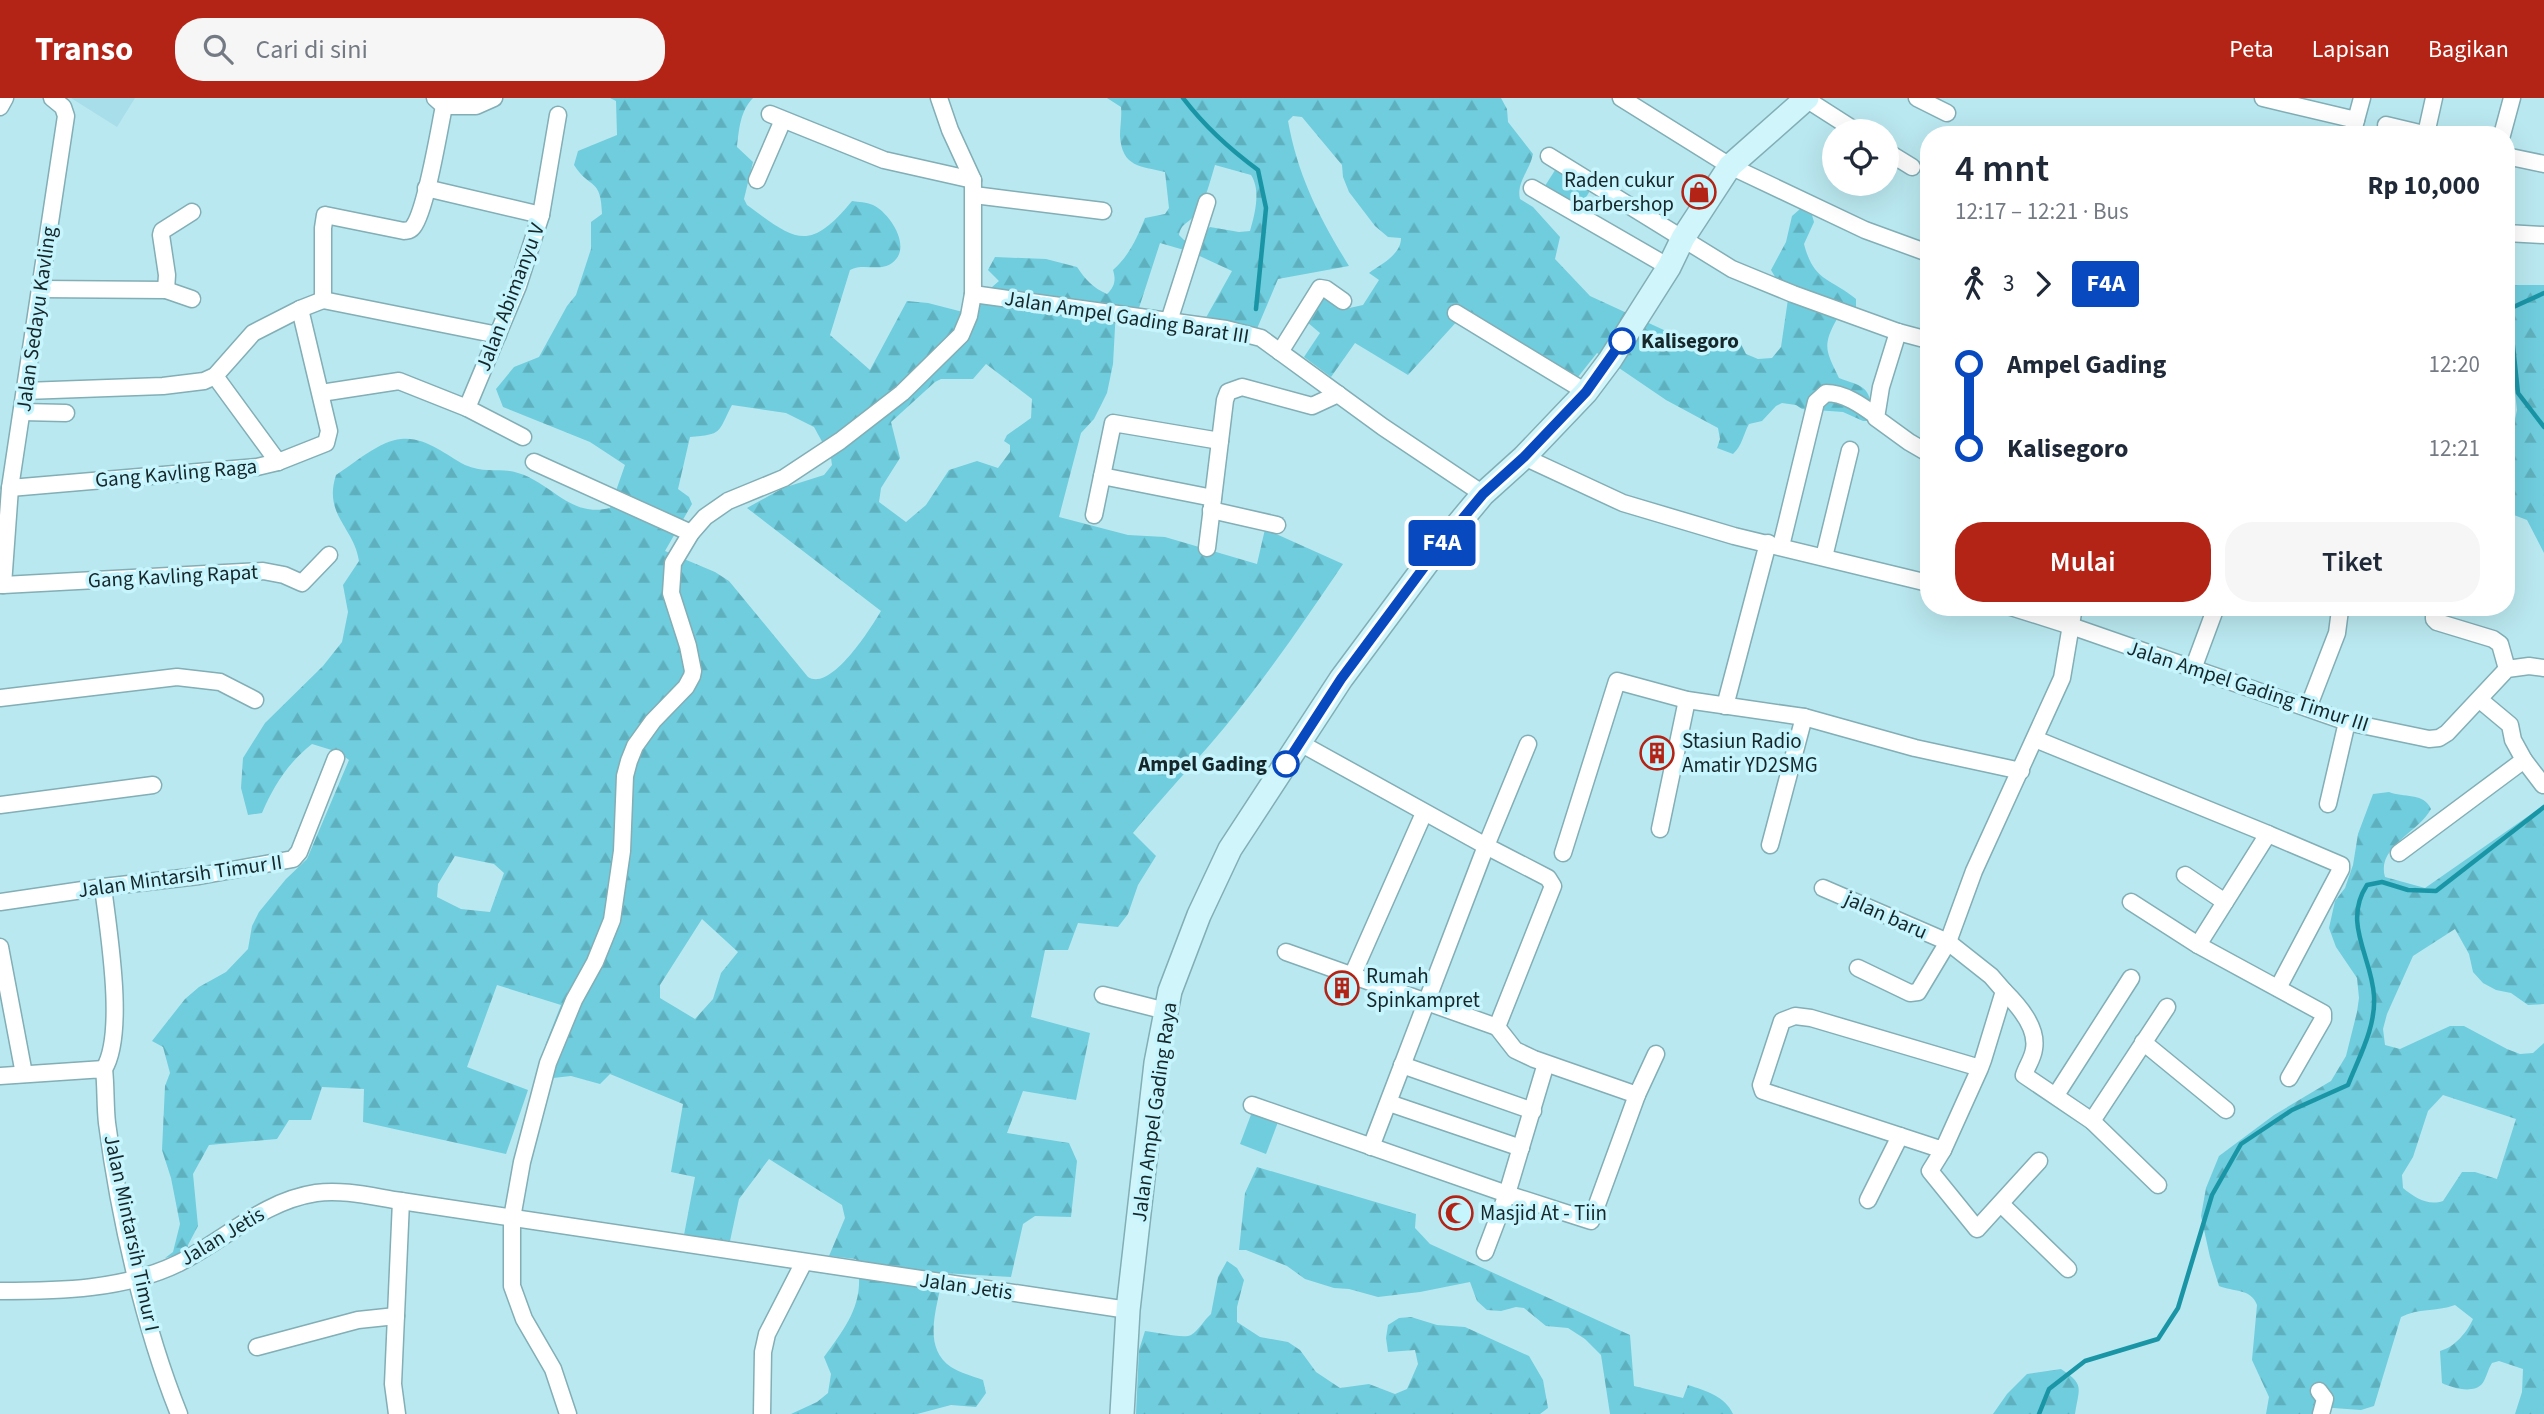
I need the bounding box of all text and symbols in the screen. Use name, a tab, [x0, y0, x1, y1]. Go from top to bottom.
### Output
search box	[175, 18, 665, 81]
text: Transo	[35, 26, 133, 73]
icon: search	[199, 30, 237, 68]
text: Cari di sini	[255, 31, 368, 68]
text: Peta	[2229, 32, 2274, 67]
text: Lapisan	[2312, 32, 2390, 67]
text: Bagikan	[2428, 32, 2509, 67]
map controls	[1822, 119, 1899, 196]
button: locate	[1822, 119, 1899, 196]
text: 4 mnt	[1955, 142, 2049, 196]
place label: Raden cukur barbershop	[1564, 165, 1675, 219]
text: Rp 10,000	[2368, 167, 2480, 204]
shop icon: Raden cukur barbershop	[1680, 173, 1718, 211]
text: 12:17 – 12:21 · Bus	[1955, 195, 2129, 228]
street label: Jalan Abimanyu V	[468, 219, 552, 375]
street label: Jalan Sedayu Kavling	[8, 224, 64, 414]
icon: walk	[1955, 265, 1993, 303]
icon: forward	[2024, 265, 2062, 303]
text: F4A	[2086, 266, 2125, 301]
text: 3	[2003, 267, 2014, 300]
street label: Jalan Ampel Gading Barat III	[1003, 283, 1251, 351]
place label: Kalisegoro	[1641, 326, 1739, 356]
marker: Kalisegoro	[1609, 328, 1635, 354]
text: Ampel Gading	[2007, 346, 2166, 383]
text: 12:20	[2429, 348, 2480, 381]
text: Kalisegoro	[2007, 430, 2128, 467]
text: 12:21	[2429, 432, 2480, 465]
street label: Gang Kavling Raga	[94, 451, 258, 495]
line badge: F4A	[1402, 520, 1482, 566]
button: Mulai	[1955, 522, 2211, 602]
button: Tiket	[2225, 522, 2480, 602]
text: F4A	[1423, 525, 1462, 560]
street label: Gang Kavling Rapat	[87, 557, 259, 595]
street label: Jalan Ampel Gading Timur III	[2123, 633, 2373, 739]
place label: Stasiun Radio Amatir YD2SMG	[1682, 726, 1818, 780]
building icon: Stasiun Radio Amatir YD2SMG	[1638, 734, 1676, 772]
place label: Ampel Gading	[1137, 749, 1267, 779]
marker: Ampel Gading	[1273, 751, 1299, 777]
street label: Jalan Mintarsih Timur II	[76, 847, 284, 905]
street label: jalan baru	[1839, 883, 1932, 947]
place label: Rumah Spinkampret	[1366, 961, 1480, 1015]
building icon: Rumah Spinkampret	[1323, 969, 1361, 1007]
street label: Jalan Ampel Gading Raya	[1124, 1000, 1184, 1224]
street label: Jalan Mintarsih Timur I	[96, 1132, 168, 1334]
mosque icon: Masjid At - Tiin	[1437, 1194, 1475, 1232]
place label: Masjid At - Tiin	[1480, 1198, 1607, 1228]
street label: Jalan Jetis	[174, 1199, 270, 1273]
street label: Jalan Jetis	[918, 1265, 1015, 1307]

